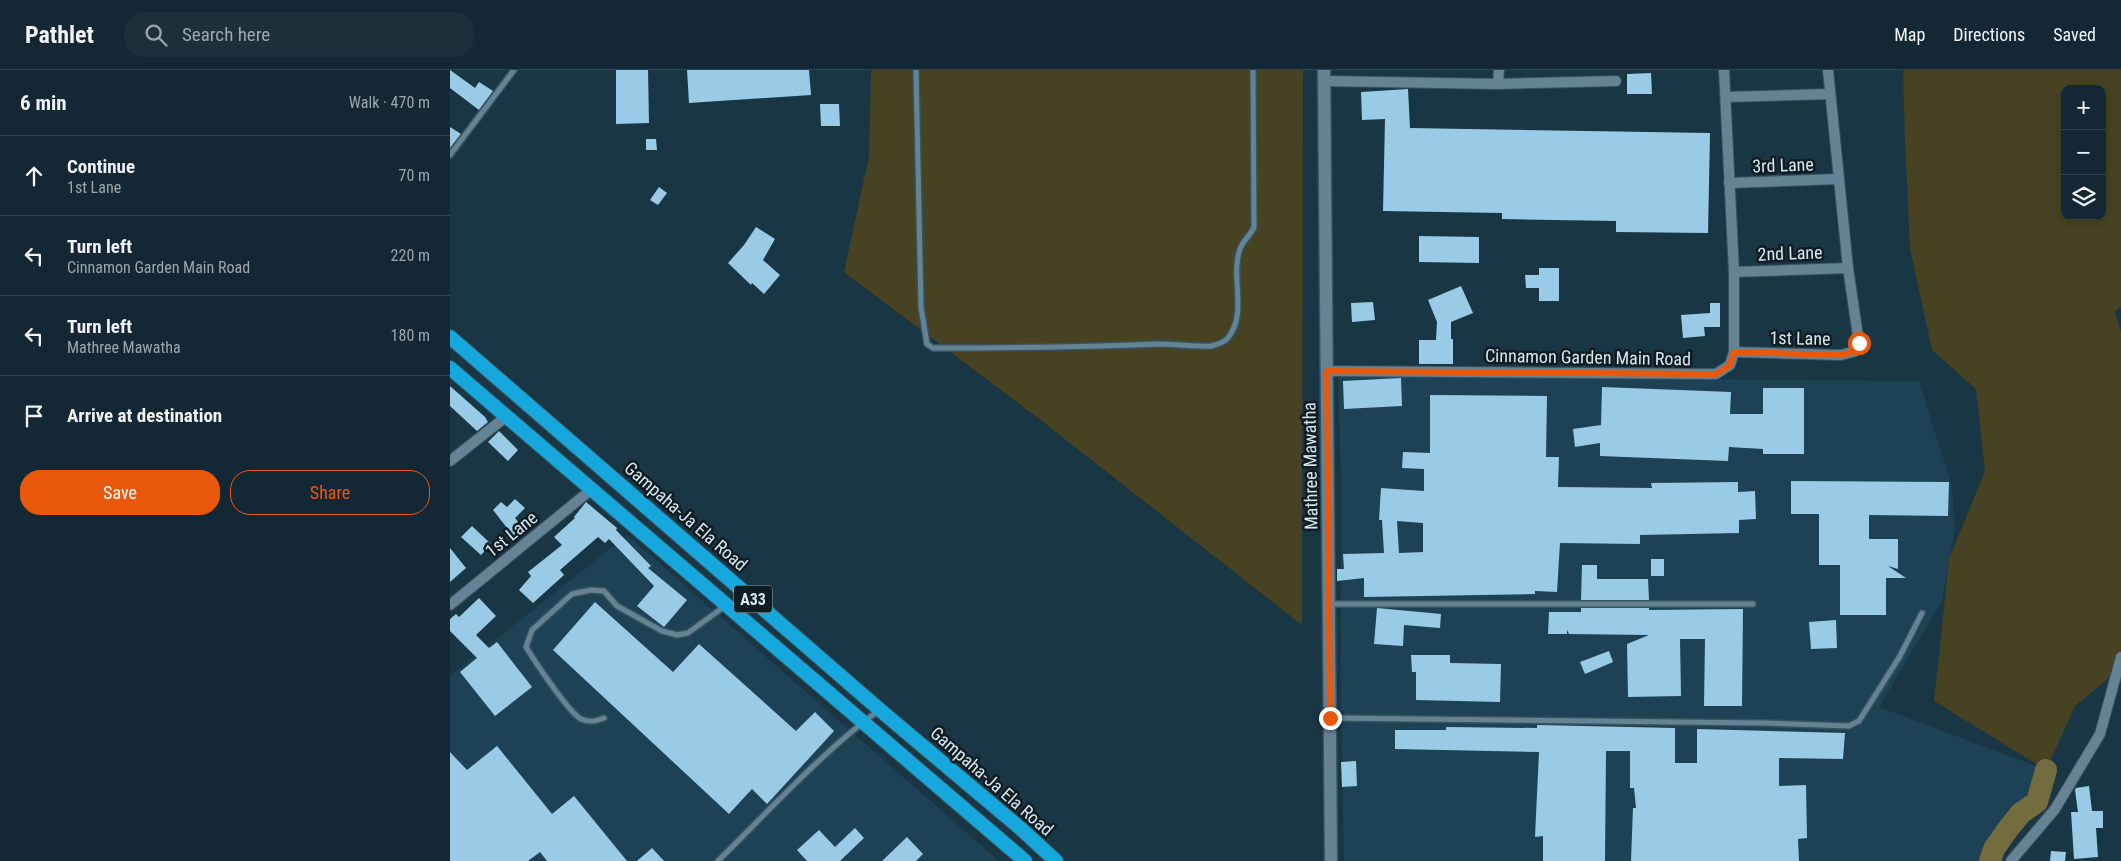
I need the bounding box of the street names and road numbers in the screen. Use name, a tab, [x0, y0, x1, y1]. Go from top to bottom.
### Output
street label: 3rd Lane	[1752, 153, 1814, 177]
street label: 2nd Lane	[1757, 241, 1823, 265]
street label: 1st Lane	[1769, 327, 1831, 349]
street label: Cinnamon Garden Main Road	[1485, 345, 1691, 369]
street label: Mathree Mawatha	[1298, 402, 1322, 530]
street label: Gampaha-Ja Ela Road	[620, 457, 752, 575]
street label: 1st Lane	[481, 507, 541, 561]
road number: A33	[734, 586, 772, 612]
street label: Gampaha-Ja Ela Road	[926, 722, 1058, 840]

